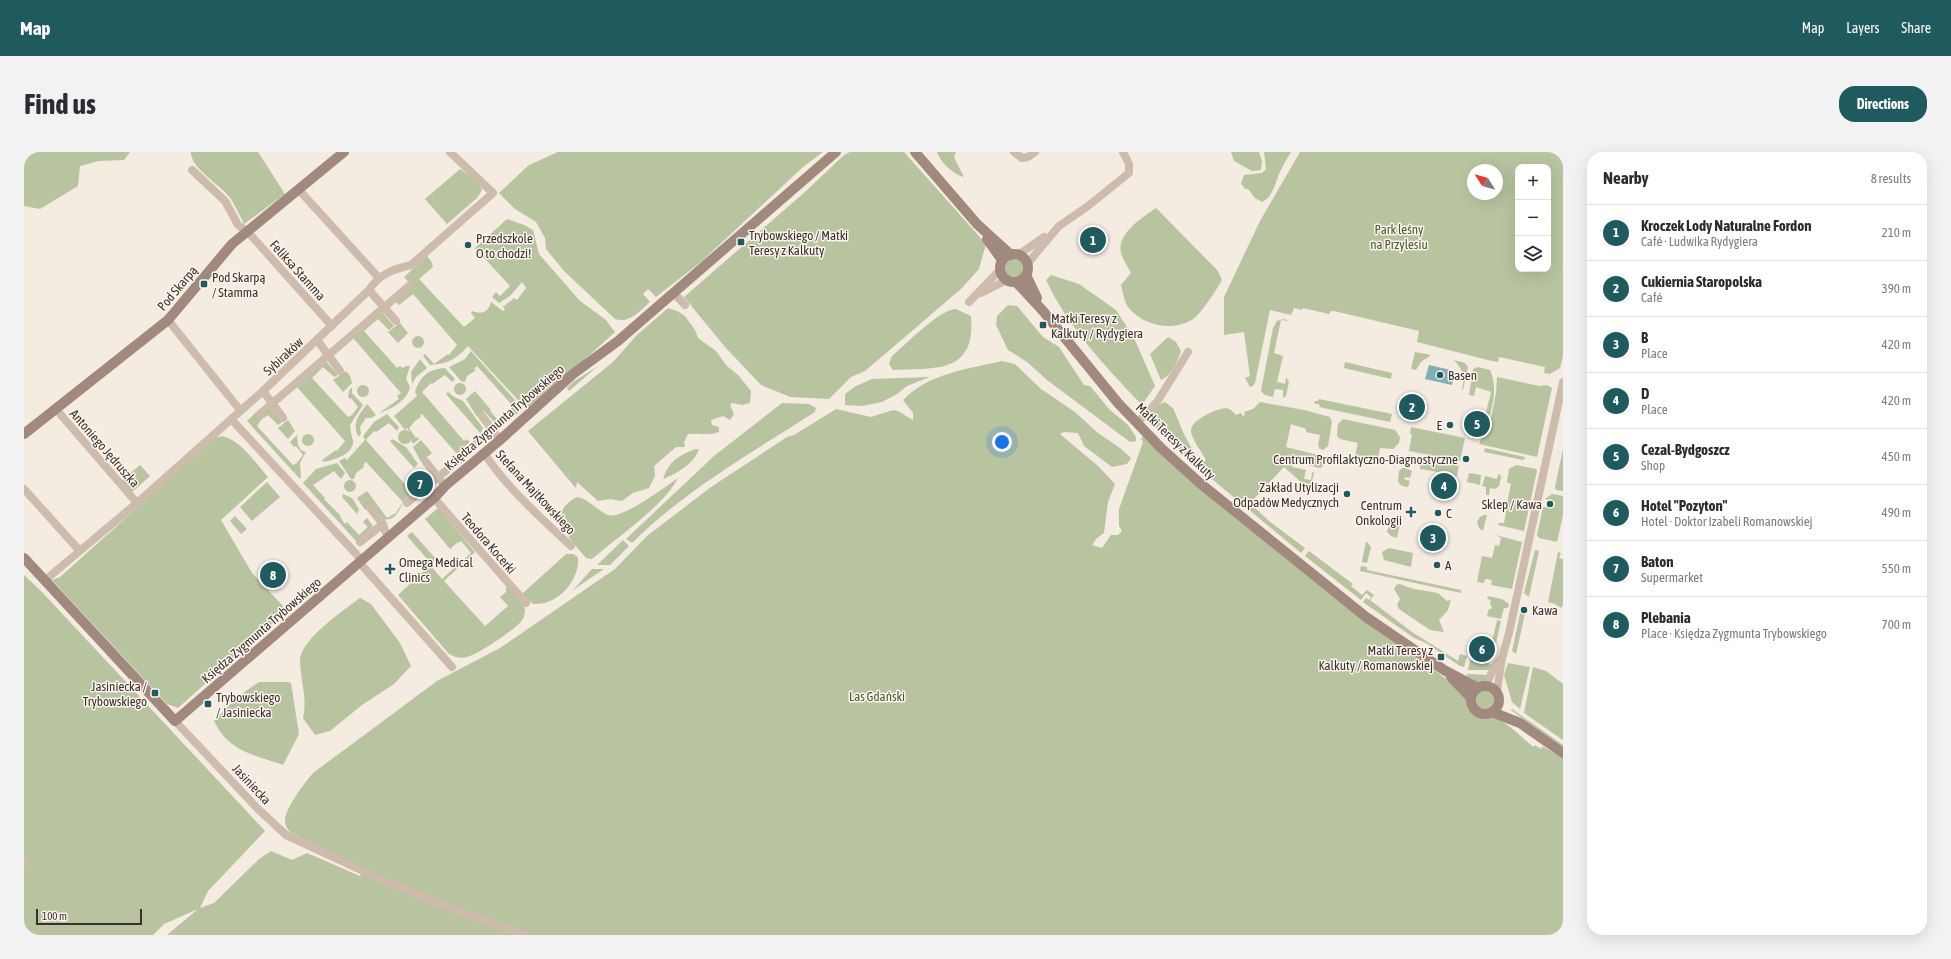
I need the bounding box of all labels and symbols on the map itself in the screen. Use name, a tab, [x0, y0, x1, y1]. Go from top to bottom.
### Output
north arrow	[1467, 164, 1503, 200]
park label: Park leśny na Przylesiu	[1370, 222, 1428, 252]
pin: 1	[1080, 225, 1106, 255]
place label: Trybowskiego / Matki Teresy z Kalkuty	[749, 228, 848, 258]
place label: Przedszkole O to chodzi!	[476, 231, 533, 261]
street label: Feliksa Stamma	[267, 237, 328, 303]
marker: Trybowskiego / Matki Teresy z Kalkuty	[736, 237, 746, 247]
marker: Przedszkole O to chodzi!	[463, 240, 473, 250]
street label: Pod Skarpą	[154, 263, 200, 314]
place label: Pod Skarpą / Stamma	[212, 270, 266, 300]
marker: Pod Skarpą / Stamma	[199, 279, 209, 289]
place label: Matki Teresy z Kalkuty / Rydygiera	[1051, 311, 1143, 341]
marker: Matki Teresy z Kalkuty / Rydygiera	[1038, 320, 1048, 330]
street label: Sybiraków	[260, 334, 306, 378]
street label: Księdza Zygmunta Trybowskiego	[442, 362, 567, 473]
place label: Basen	[1448, 368, 1477, 383]
marker: Basen	[1435, 370, 1445, 380]
pin: 2	[1399, 392, 1425, 422]
street label: Matki Teresy z Kalkuty	[1133, 400, 1219, 483]
street label: Antoniego Jędruszka	[67, 406, 142, 490]
pin: 5	[1464, 409, 1490, 439]
place label: E	[1436, 418, 1442, 433]
marker: E	[1445, 420, 1455, 430]
your location	[992, 432, 1012, 452]
street label: Stefana Majtkowskiego	[493, 447, 579, 538]
place label: Centrum Profilaktyczno-Diagnostyczne	[1273, 452, 1458, 467]
marker: Centrum Profilaktyczno-Diagnostyczne	[1461, 454, 1471, 464]
pin: 7	[407, 469, 433, 499]
pin: 4	[1431, 471, 1457, 501]
place label: Zakład Utylizacji Odpadów Medycznych	[1233, 480, 1339, 510]
marker: Zakład Utylizacji Odpadów Medycznych	[1342, 489, 1352, 499]
place label: Sklep / Kawa	[1482, 497, 1542, 512]
place label: Centrum Onkologii	[1356, 498, 1402, 528]
marker: Sklep / Kawa	[1545, 499, 1555, 509]
marker: Centrum Onkologii	[1405, 506, 1417, 518]
place label: C	[1446, 506, 1452, 521]
marker: C	[1433, 508, 1443, 518]
street label: Teodora Kocerki	[458, 510, 519, 577]
pin: 3	[1420, 523, 1446, 553]
place label: Omega Medical Clinics	[399, 555, 474, 585]
place label: A	[1445, 558, 1452, 573]
pin: 8	[260, 560, 286, 590]
marker: A	[1432, 560, 1442, 570]
marker: Omega Medical Clinics	[384, 563, 396, 575]
street label: Księdza Zygmunta Trybowskiego	[199, 575, 324, 686]
place label: Kawa	[1532, 603, 1558, 618]
marker: Kawa	[1519, 605, 1529, 615]
pin: 6	[1469, 634, 1495, 664]
place label: Matki Teresy z Kalkuty / Romanowskiej	[1318, 643, 1433, 673]
marker: Matki Teresy z Kalkuty / Romanowskiej	[1436, 652, 1446, 662]
place label: Jasiniecka / Trybowskiego	[83, 679, 148, 709]
marker: Jasiniecka / Trybowskiego	[150, 688, 160, 698]
park label: Las Gdański	[849, 689, 905, 704]
place label: Trybowskiego / Jasiniecka	[216, 690, 280, 720]
marker: Trybowskiego / Jasiniecka	[203, 699, 213, 709]
street label: Jasiniecka	[229, 761, 274, 808]
scale bar	[36, 907, 142, 926]

